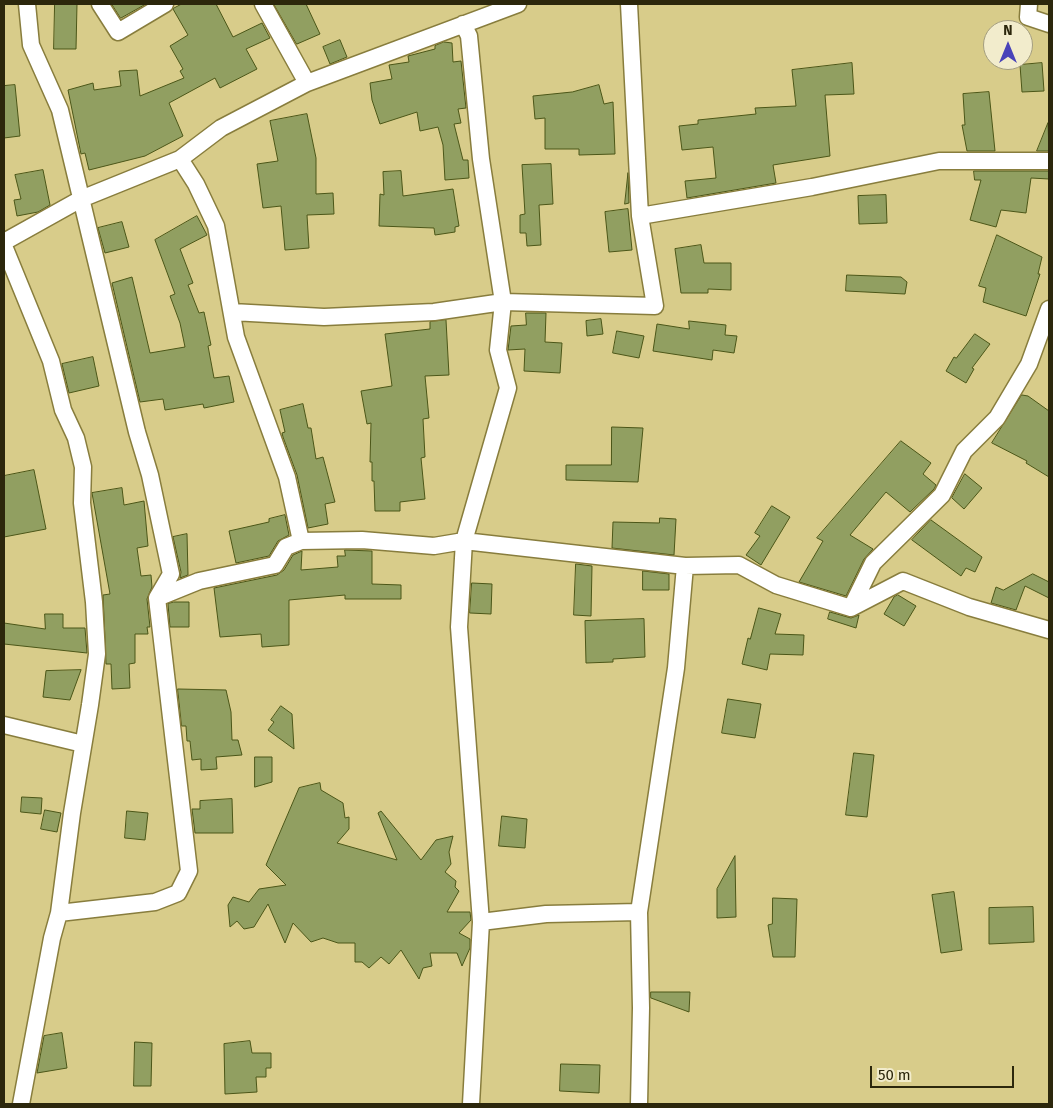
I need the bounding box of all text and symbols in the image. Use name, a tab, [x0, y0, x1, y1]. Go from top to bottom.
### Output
north arrow	[983, 20, 1033, 70]
text: N	[1003, 22, 1013, 39]
scale bar	[873, 1056, 1017, 1088]
text: 50 m	[878, 1066, 911, 1084]

